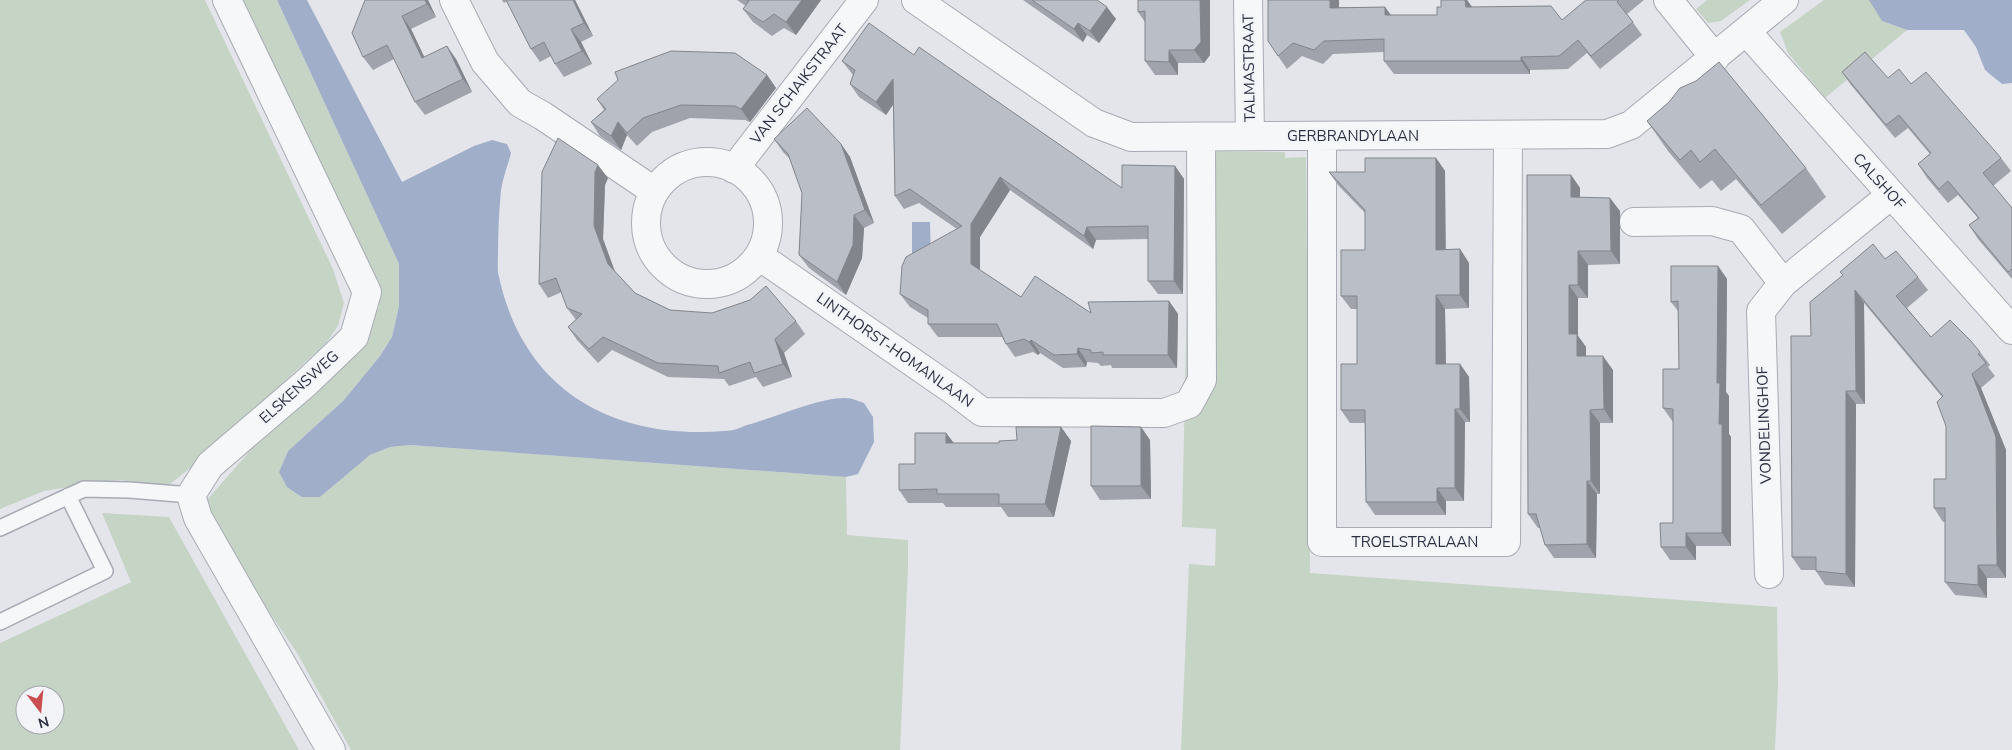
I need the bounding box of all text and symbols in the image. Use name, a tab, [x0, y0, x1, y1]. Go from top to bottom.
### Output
street label: TALMASTRAAT	[1238, 14, 1260, 122]
street label: VAN SCHAIKSTRAAT	[745, 20, 852, 149]
street label: GERBRANDYLAAN	[1287, 126, 1419, 146]
street label: CALSHOF	[1848, 149, 1910, 213]
street label: LINTHORST-HOMANLAAN	[813, 288, 977, 412]
street label: ELSKENSWEG	[255, 346, 343, 428]
street label: VONDELINGHOF	[1752, 366, 1776, 485]
street label: TROELSTRALAAN	[1352, 532, 1478, 552]
north arrow	[15, 685, 65, 735]
text: N	[36, 711, 51, 733]

